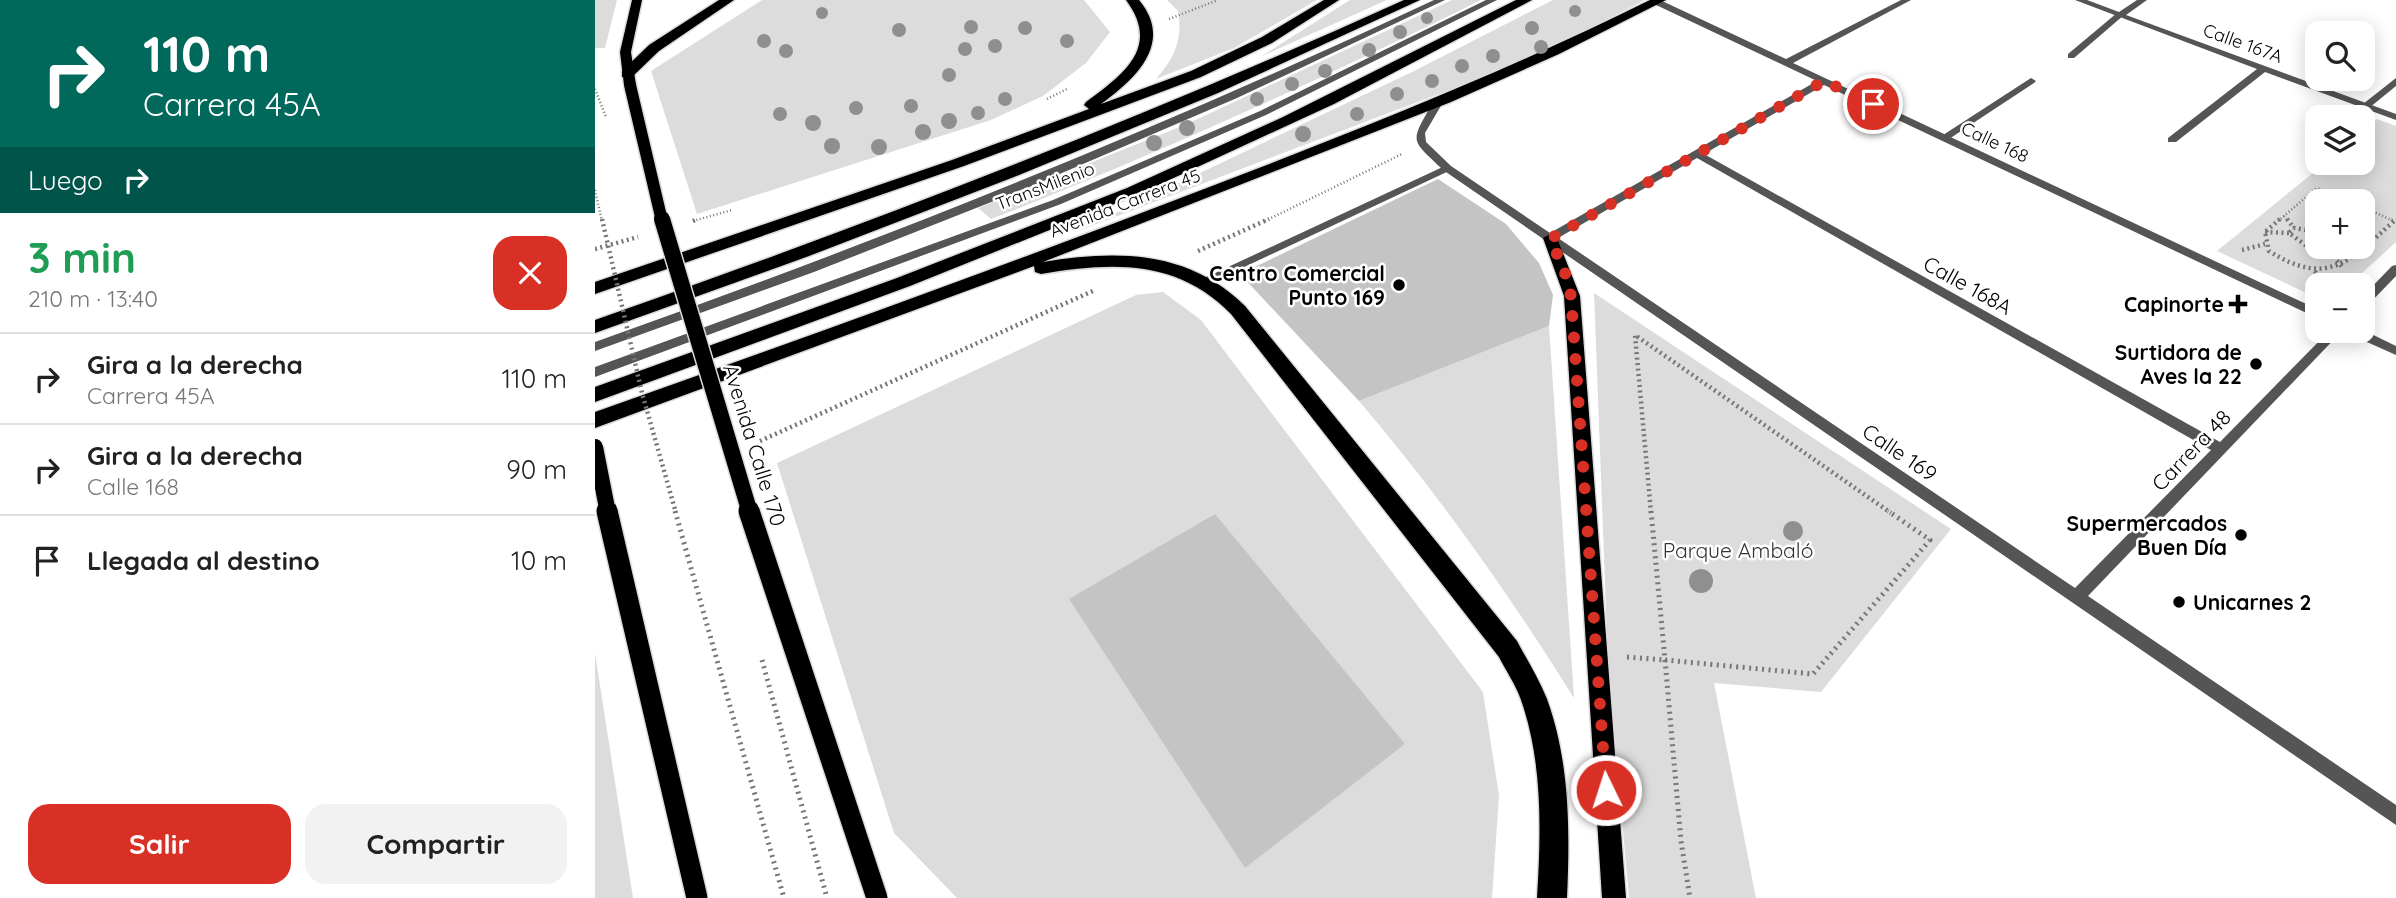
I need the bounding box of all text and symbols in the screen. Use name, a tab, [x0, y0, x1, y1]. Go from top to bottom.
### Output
street label: Calle 167A	[2200, 18, 2286, 68]
map controls	[2305, 21, 2375, 343]
button: search	[2305, 21, 2375, 91]
text: 110 m	[143, 23, 270, 84]
icon: right	[28, 28, 119, 119]
pin	[1843, 74, 1903, 134]
text: Carrera 45A	[143, 84, 321, 124]
icon: arrive	[1854, 85, 1892, 123]
button: layers	[2305, 105, 2375, 175]
street label: Calle 168	[1958, 116, 2032, 168]
street label: TransMilenio	[992, 157, 1098, 215]
icon: right	[117, 161, 155, 199]
text: Luego	[28, 164, 103, 197]
street label: Avenida Carrera 45	[1046, 164, 1204, 242]
button: +	[2305, 189, 2375, 259]
text: 3 min	[28, 231, 136, 284]
button: close	[493, 236, 567, 310]
street label: Calle 168A	[1919, 250, 2017, 320]
place label: Centro Comercial Punto 169	[1209, 260, 1385, 310]
button: −	[2305, 273, 2375, 343]
marker: Centro Comercial Punto 169	[1391, 277, 1407, 293]
text: 210 m · 13:40	[28, 284, 158, 313]
place label: Capinorte	[2124, 291, 2224, 317]
marker: Capinorte	[2230, 296, 2246, 312]
place label: Surtidora de Aves la 22	[2115, 339, 2242, 389]
text: Gira a la derecha	[87, 348, 303, 381]
marker: Surtidora de Aves la 22	[2248, 356, 2264, 372]
icon: right	[28, 360, 66, 398]
street label: Avenida Calle 170	[718, 361, 792, 529]
text: 110 m	[501, 362, 567, 395]
text: Carrera 45A	[87, 381, 215, 410]
street label: Carrera 48	[2146, 404, 2236, 496]
street label: Calle 169	[1858, 418, 1942, 486]
text: Gira a la derecha	[87, 439, 303, 472]
icon: right	[28, 451, 66, 489]
text: 90 m	[506, 453, 567, 486]
text: Calle 168	[87, 472, 179, 501]
place label: Supermercados Buen Día	[2067, 510, 2227, 560]
marker: Supermercados Buen Día	[2233, 527, 2249, 543]
park label: Parque Ambaló	[1663, 537, 1813, 563]
icon: arrive	[28, 542, 66, 580]
text: Llegada al destino	[87, 544, 320, 577]
text: 10 m	[511, 544, 567, 577]
place label: Unicarnes 2	[2193, 589, 2311, 615]
marker: Unicarnes 2	[2171, 594, 2187, 610]
position arrow	[1569, 753, 1643, 827]
button: Salir	[28, 804, 291, 884]
button: Compartir	[305, 804, 567, 884]

